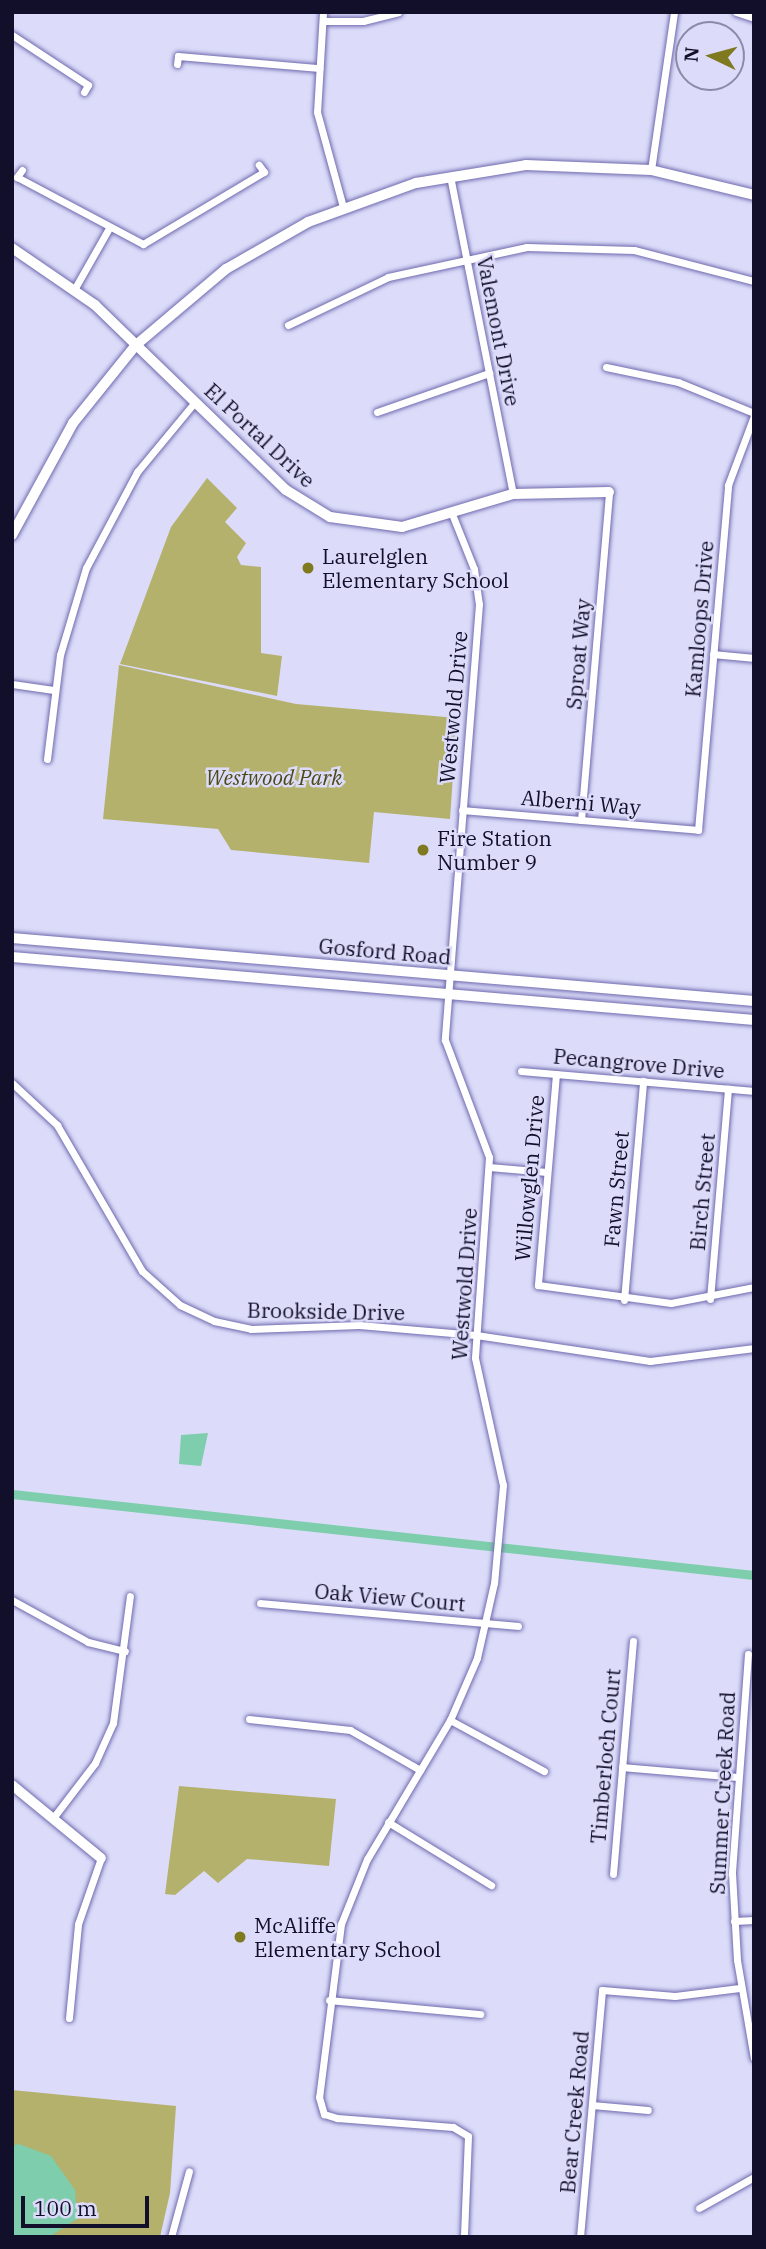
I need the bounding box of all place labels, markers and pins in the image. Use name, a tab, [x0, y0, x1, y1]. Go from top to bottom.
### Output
place label: Laurelglen Elementary School	[322, 543, 509, 593]
marker: Laurelglen Elementary School	[300, 560, 316, 576]
place label: Fire Station Number 9	[437, 825, 552, 875]
marker: Fire Station Number 9	[415, 842, 431, 858]
place label: McAliffe Elementary School	[254, 1912, 441, 1962]
marker: McAliffe Elementary School	[232, 1929, 248, 1945]

